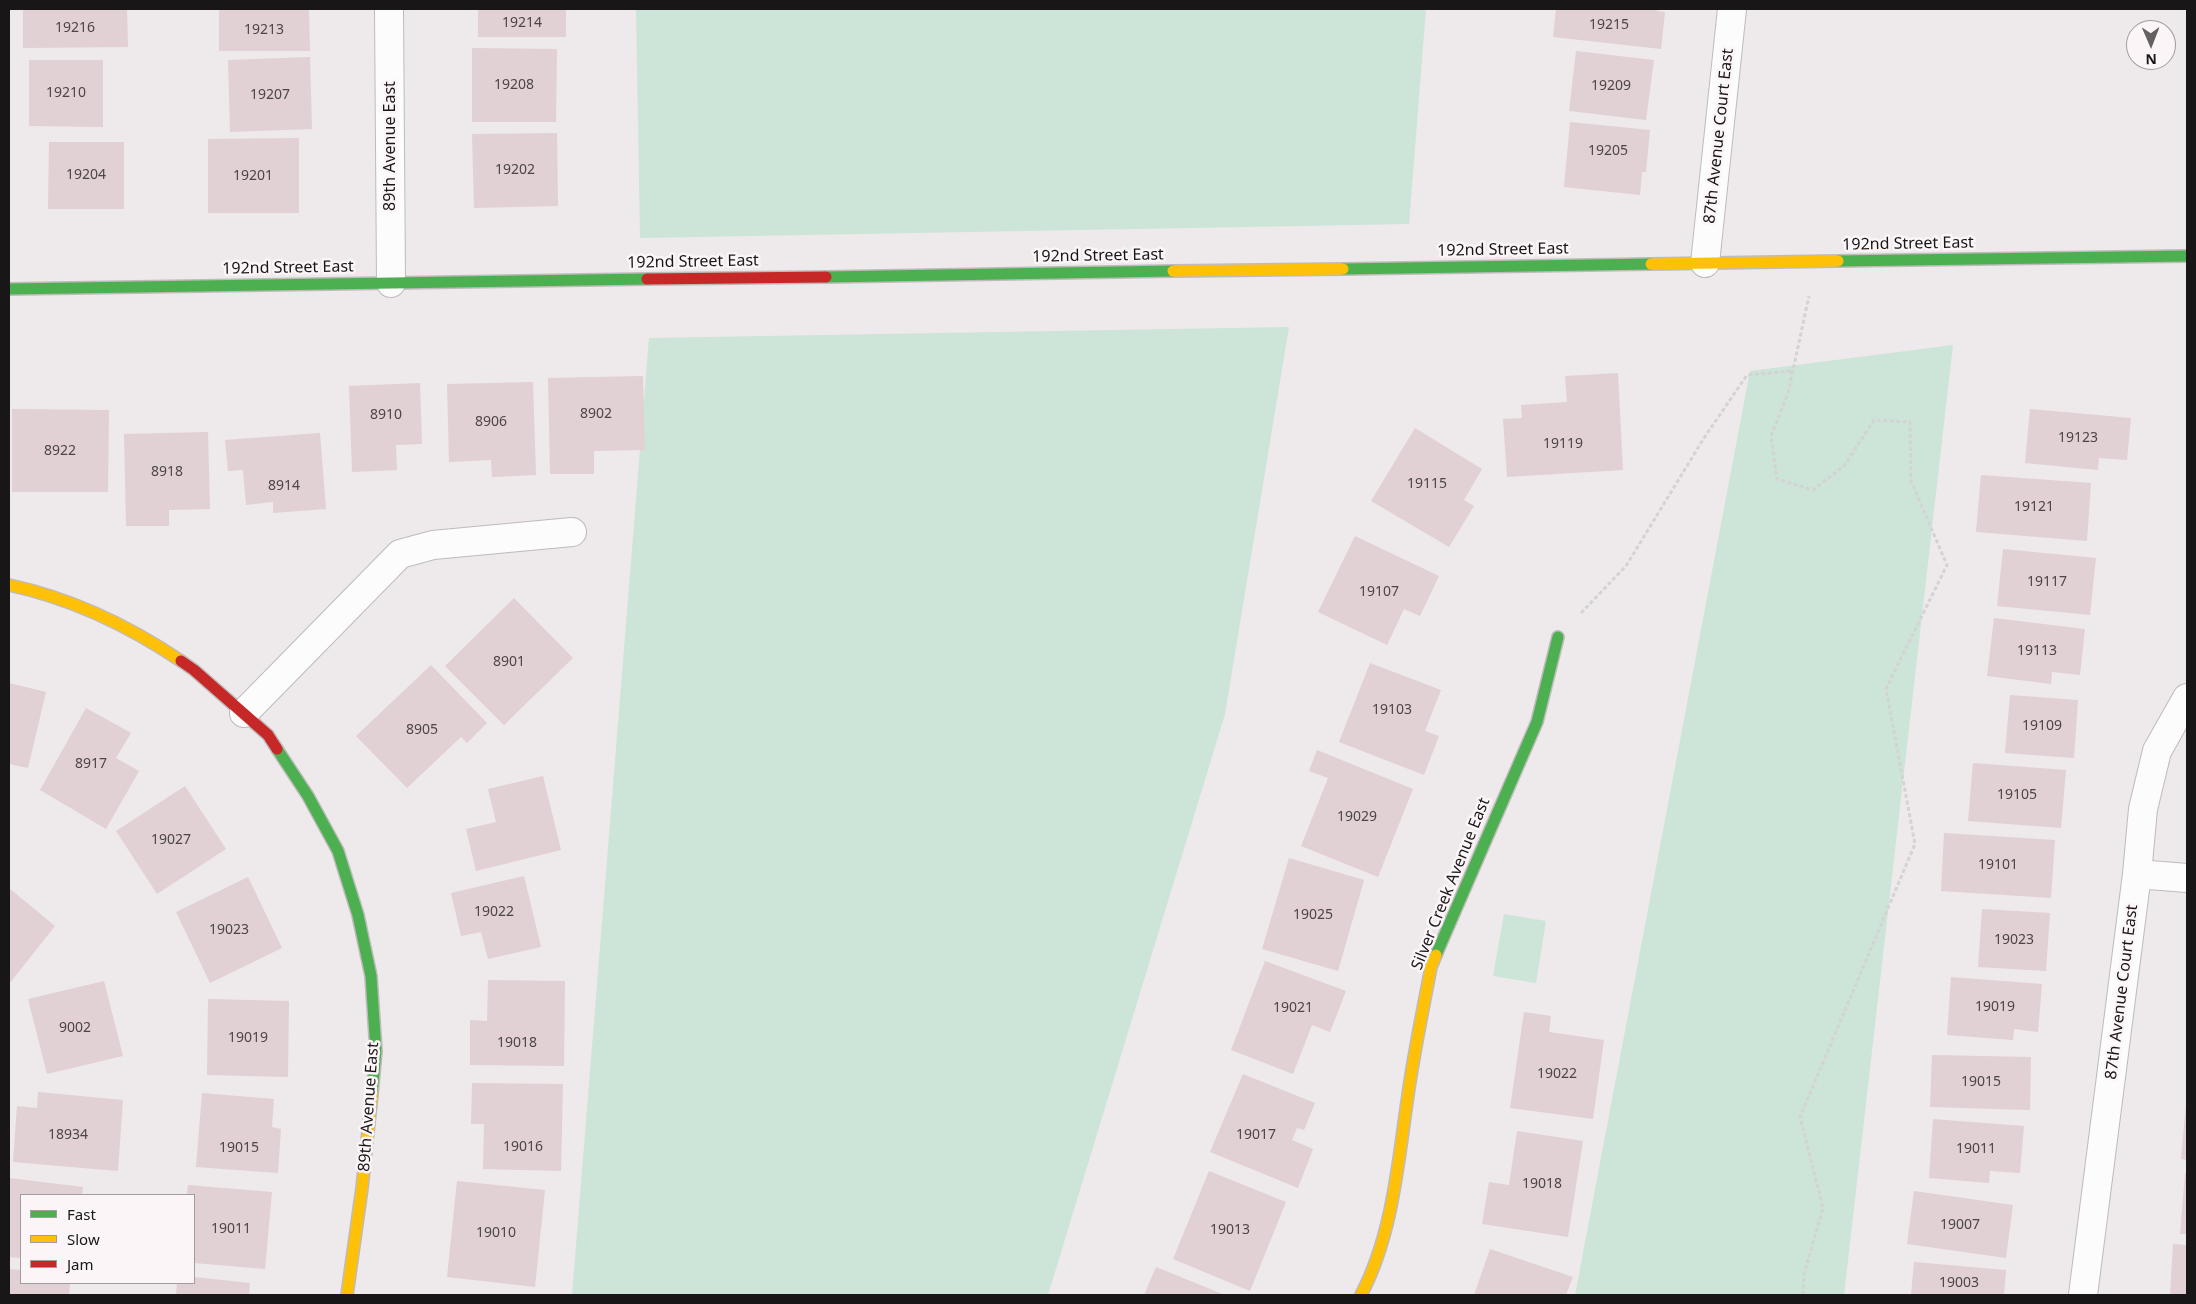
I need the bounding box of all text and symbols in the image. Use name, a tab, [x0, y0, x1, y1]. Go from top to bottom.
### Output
house number: 19214	[502, 15, 542, 31]
house number: 19215	[1589, 17, 1629, 33]
house number: 19216	[55, 20, 95, 36]
north arrow	[2126, 20, 2176, 70]
house number: 19213	[244, 22, 284, 38]
street label: 87th Avenue Court East	[1700, 47, 1738, 225]
text: N	[2145, 50, 2157, 69]
house number: 19208	[494, 77, 534, 93]
house number: 19209	[1591, 78, 1631, 94]
street label: 89th Avenue East	[380, 81, 400, 211]
house number: 19210	[46, 85, 86, 101]
house number: 19207	[250, 87, 290, 103]
house number: 19205	[1588, 143, 1628, 159]
house number: 19202	[495, 162, 535, 178]
house number: 19204	[66, 167, 106, 183]
house number: 19201	[233, 168, 273, 184]
street label: 192nd Street East	[1842, 233, 1974, 255]
street label: 192nd Street East	[1437, 239, 1569, 261]
street label: 192nd Street East	[1032, 245, 1164, 267]
street label: 192nd Street East	[627, 251, 759, 273]
street label: 192nd Street East	[222, 257, 354, 279]
house number: 8902	[580, 406, 612, 422]
house number: 8910	[370, 407, 402, 423]
house number: 8906	[475, 414, 507, 430]
house number: 19123	[2058, 430, 2098, 446]
house number: 19119	[1543, 436, 1583, 452]
house number: 8922	[44, 443, 76, 459]
house number: 8918	[151, 464, 183, 480]
house number: 19115	[1407, 476, 1447, 492]
house number: 8914	[268, 478, 300, 494]
house number: 19121	[2014, 499, 2054, 515]
house number: 19117	[2027, 574, 2067, 590]
house number: 19107	[1359, 584, 1399, 600]
house number: 19113	[2017, 643, 2057, 659]
house number: 8901	[493, 654, 525, 670]
house number: 19103	[1372, 702, 1412, 718]
house number: 19109	[2022, 718, 2062, 734]
house number: 8905	[406, 722, 438, 738]
house number: 8917	[75, 756, 107, 772]
house number: 19105	[1997, 787, 2037, 803]
street label: Silver Creek Avenue East	[1408, 795, 1494, 973]
house number: 19029	[1337, 809, 1377, 825]
house number: 19027	[151, 832, 191, 848]
house number: 19101	[1978, 857, 2018, 873]
street label: 87th Avenue Court East	[2102, 903, 2142, 1081]
house number: 19022	[474, 904, 514, 920]
house number: 19025	[1293, 907, 1333, 923]
house number: 19023	[209, 922, 249, 938]
house number: 19023	[1994, 932, 2034, 948]
house number: 19019	[1975, 999, 2015, 1015]
house number: 19021	[1273, 1000, 1313, 1016]
house number: 9002	[59, 1020, 91, 1036]
house number: 19019	[228, 1030, 268, 1046]
house number: 19018	[497, 1035, 537, 1051]
street label: 89th Avenue East	[355, 1042, 383, 1172]
house number: 19022	[1537, 1066, 1577, 1082]
house number: 19015	[1961, 1074, 2001, 1090]
house number: 18934	[48, 1127, 88, 1143]
house number: 19017	[1236, 1127, 1276, 1143]
house number: 19016	[503, 1139, 543, 1155]
house number: 19015	[219, 1140, 259, 1156]
house number: 19011	[1956, 1141, 1996, 1157]
house number: 19018	[1522, 1176, 1562, 1192]
legend	[20, 1194, 195, 1284]
text: Fast	[67, 1204, 96, 1224]
house number: 19007	[1940, 1217, 1980, 1233]
house number: 19011	[211, 1221, 251, 1237]
house number: 19013	[1210, 1222, 1250, 1238]
house number: 19010	[476, 1225, 516, 1241]
text: Slow	[67, 1229, 100, 1249]
text: Jam	[67, 1254, 94, 1274]
house number: 19003	[1939, 1275, 1979, 1291]

